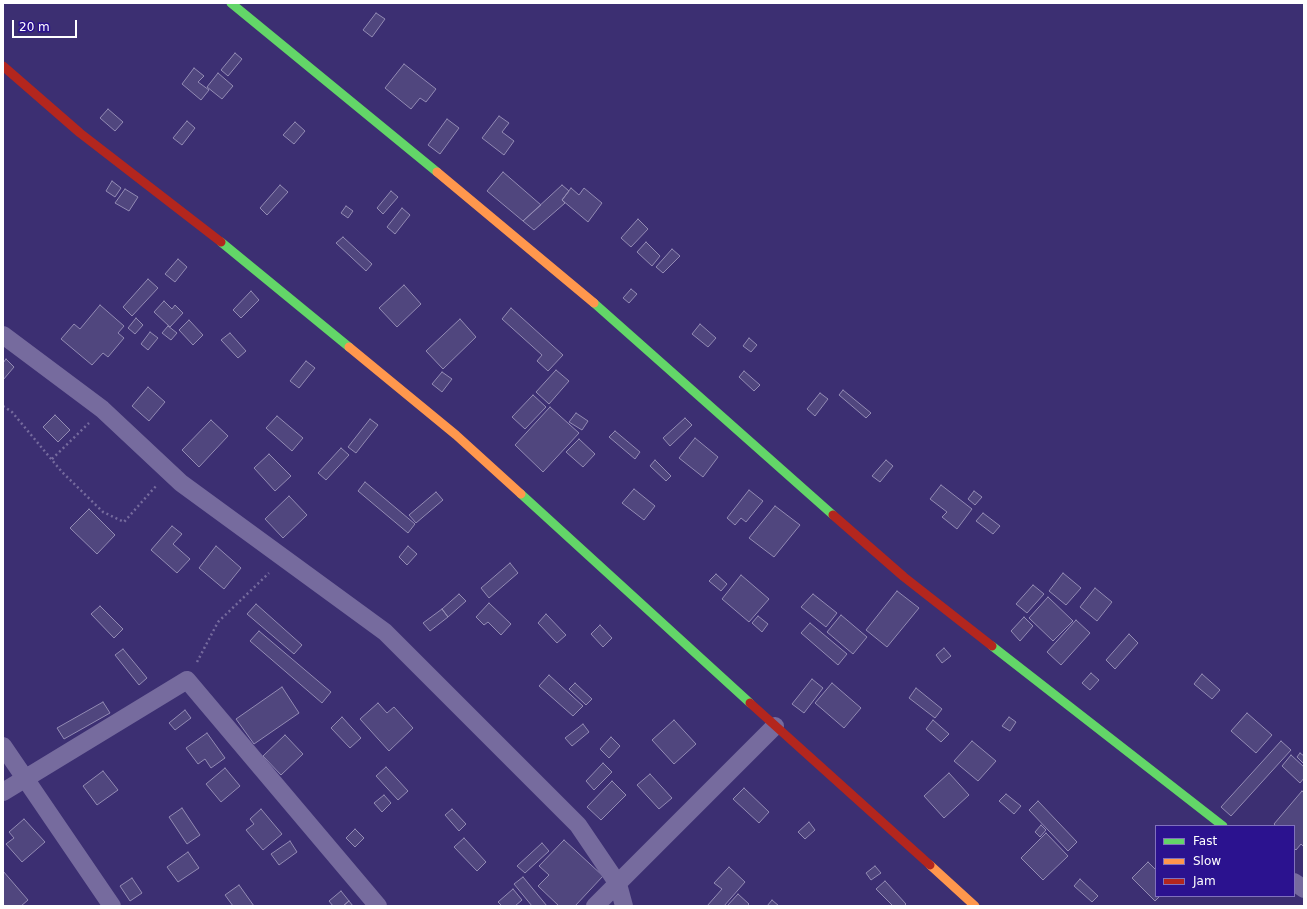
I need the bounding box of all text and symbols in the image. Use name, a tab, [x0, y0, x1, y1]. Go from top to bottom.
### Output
scale bar	[14, 12, 79, 38]
text: 20 m	[19, 20, 50, 34]
legend	[1155, 825, 1295, 897]
text: Fast	[1193, 834, 1217, 848]
text: Slow	[1193, 854, 1221, 868]
text: Jam	[1193, 874, 1216, 888]

